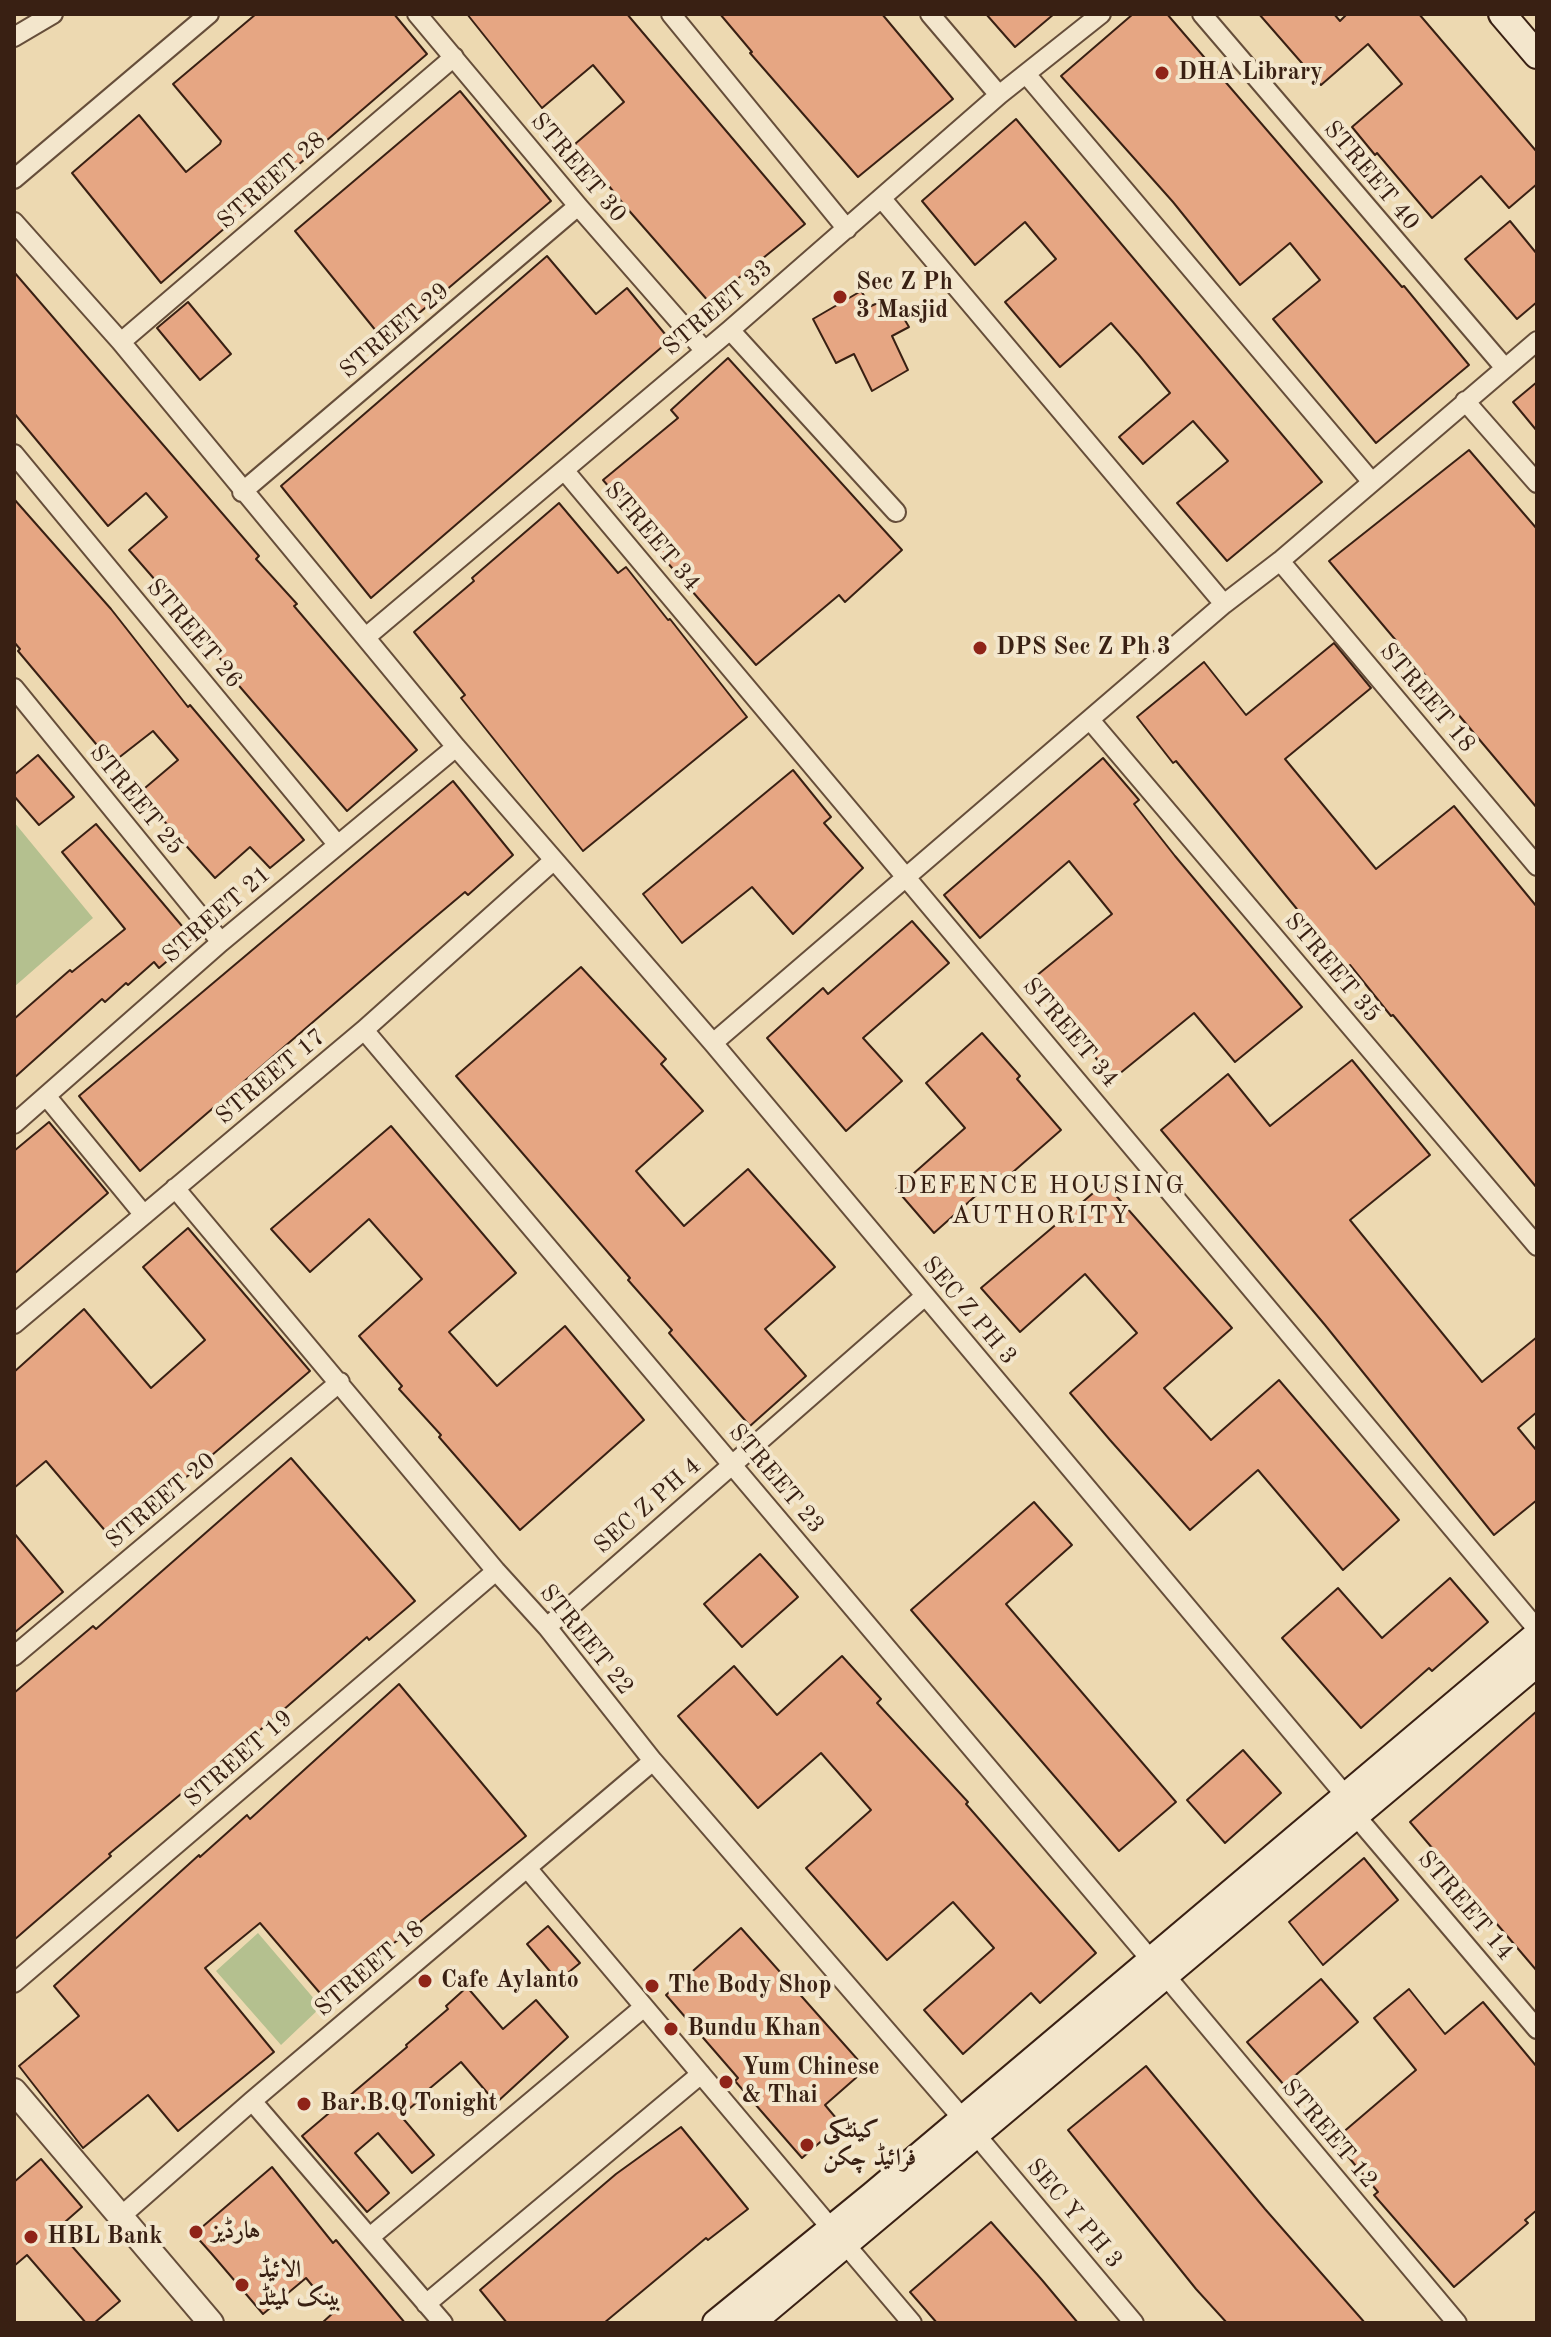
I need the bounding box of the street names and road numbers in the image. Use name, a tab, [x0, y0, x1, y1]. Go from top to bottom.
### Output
street label: STREET 30	[524, 107, 632, 229]
street label: STREET 40	[1317, 115, 1425, 237]
street label: STREET 28	[212, 126, 332, 236]
street label: STREET 33	[657, 254, 779, 362]
street label: STREET 29	[334, 277, 456, 385]
street label: STREET 34	[598, 476, 706, 598]
street label: STREET 26	[140, 573, 248, 695]
street label: STREET 18	[1373, 637, 1481, 759]
street label: STREET 25	[83, 739, 189, 861]
street label: STREET 21	[157, 860, 277, 970]
street label: STREET 35	[1278, 907, 1386, 1029]
street label: STREET 34	[1016, 972, 1124, 1094]
street label: STREET 17	[210, 1023, 332, 1131]
street label: SEC Z PH 3	[915, 1251, 1023, 1371]
street label: STREET 23	[722, 1418, 830, 1540]
street label: STREET 20	[100, 1447, 222, 1555]
street label: SEC Z PH 4	[589, 1452, 707, 1560]
street label: STREET 22	[533, 1579, 639, 1701]
street label: STREET 19	[179, 1704, 299, 1814]
street label: STREET 14	[1411, 1845, 1519, 1967]
street label: STREET 18	[309, 1915, 431, 2023]
street label: STREET 12	[1275, 2073, 1383, 2195]
street label: SEC Y PH 3	[1020, 2153, 1128, 2275]

